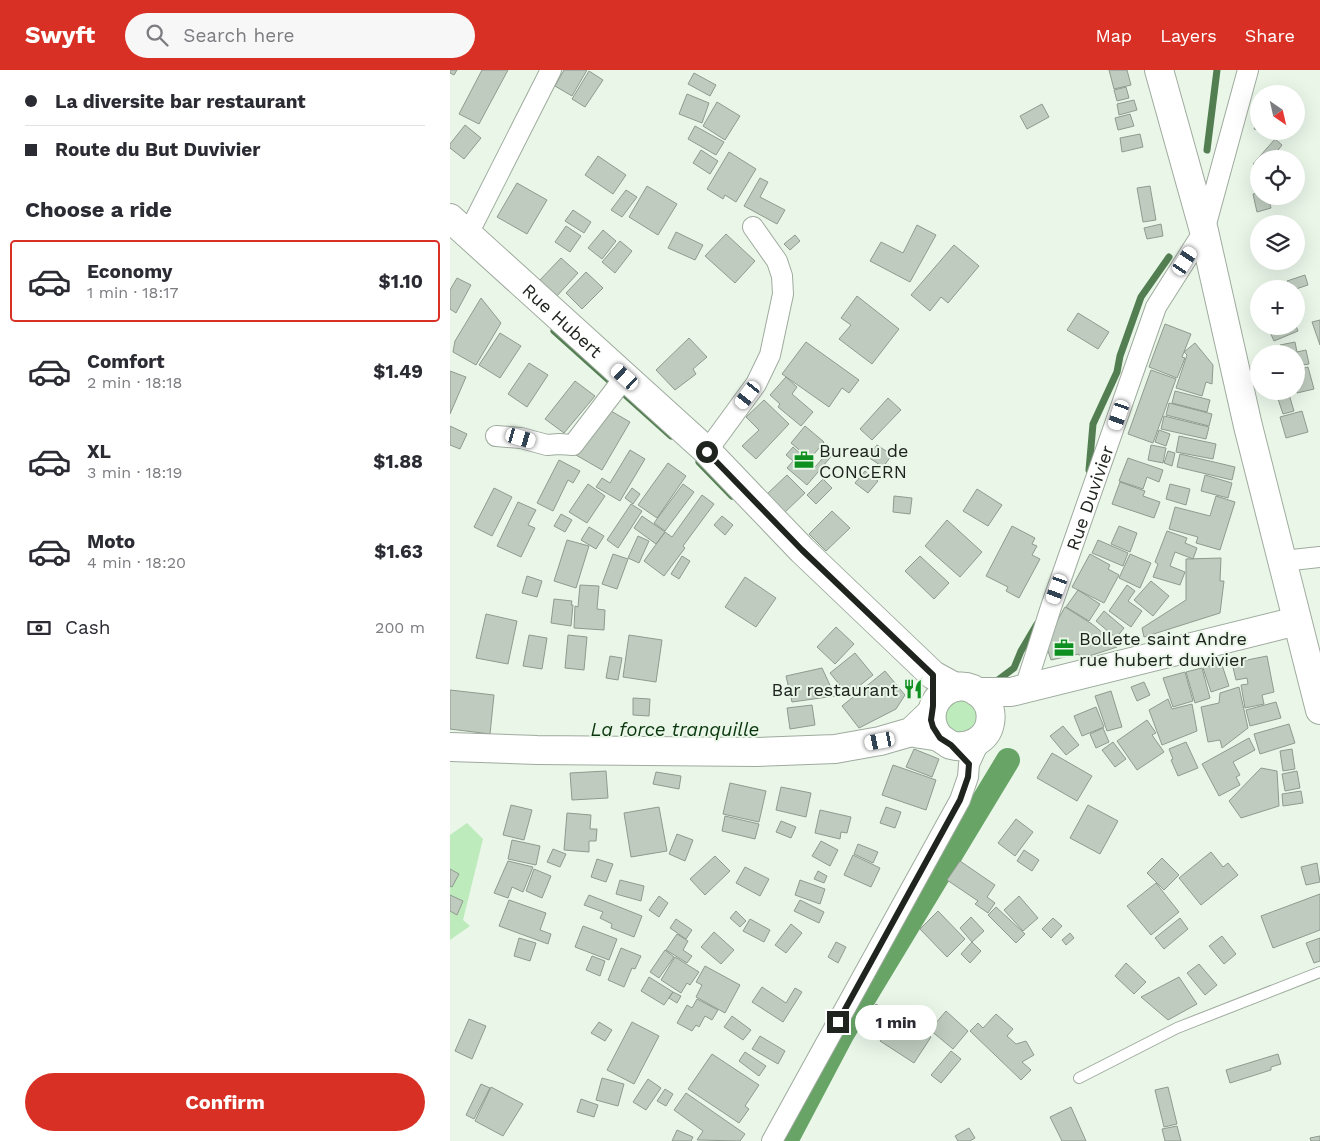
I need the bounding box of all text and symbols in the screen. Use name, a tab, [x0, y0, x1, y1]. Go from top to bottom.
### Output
search box	[125, 13, 475, 58]
text: Swyft	[25, 21, 95, 49]
icon: search	[143, 21, 171, 49]
text: Search here	[183, 24, 295, 47]
text: Map	[1095, 25, 1132, 46]
text: Layers	[1160, 25, 1217, 46]
text: Share	[1245, 25, 1295, 46]
north arrow	[1250, 85, 1305, 140]
map controls	[1250, 85, 1305, 400]
text: La diversite bar restaurant	[55, 90, 306, 113]
text: Route du But Duvivier	[55, 138, 260, 161]
button: locate	[1250, 150, 1305, 205]
text: Choose a ride	[25, 197, 172, 222]
button: layers	[1250, 215, 1305, 270]
car	[1170, 244, 1199, 278]
icon: car	[27, 259, 72, 304]
text: Economy	[87, 260, 172, 283]
text: $1.10	[379, 270, 423, 293]
street label: Rue Hubert	[519, 279, 607, 362]
button: +	[1250, 280, 1305, 335]
text: 1 min · 18:17	[87, 283, 178, 302]
button: −	[1250, 345, 1305, 400]
icon: car	[27, 349, 72, 394]
text: Comfort	[87, 350, 165, 373]
text: $1.49	[373, 360, 423, 383]
car	[608, 361, 641, 393]
text: 2 min · 18:18	[87, 373, 182, 392]
car	[732, 379, 763, 411]
car	[1107, 398, 1130, 432]
car	[504, 427, 537, 449]
icon: car	[27, 439, 72, 484]
text: XL	[87, 440, 111, 463]
place label: Bureau de CONCERN	[819, 440, 908, 482]
route start	[696, 441, 718, 463]
street label: Rue Duvivier	[1061, 442, 1117, 553]
office icon: Bureau de CONCERN	[793, 449, 815, 471]
text: $1.88	[373, 450, 423, 473]
text: 3 min · 18:19	[87, 463, 182, 482]
icon: car	[27, 529, 72, 574]
text: Moto	[87, 530, 135, 553]
text: $1.63	[374, 540, 423, 563]
text: 4 min · 18:20	[87, 553, 186, 572]
car	[1044, 572, 1069, 606]
icon: cash	[25, 614, 53, 642]
text: Cash	[65, 616, 111, 639]
text: 200 m	[375, 618, 425, 637]
place label: Bollete saint Andre rue hubert duvivier	[1079, 628, 1247, 670]
office icon: Bollete saint Andre rue hubert duvivier	[1053, 637, 1075, 659]
restaurant icon: Bar restaurant	[902, 678, 924, 700]
place label: Bar restaurant	[771, 679, 898, 700]
water label: La force tranquille	[591, 718, 759, 741]
car	[863, 731, 896, 751]
callout: 1 min	[856, 1004, 938, 1040]
route end	[827, 1011, 849, 1033]
text: 1 min	[875, 1013, 917, 1032]
button: Confirm	[25, 1073, 425, 1131]

